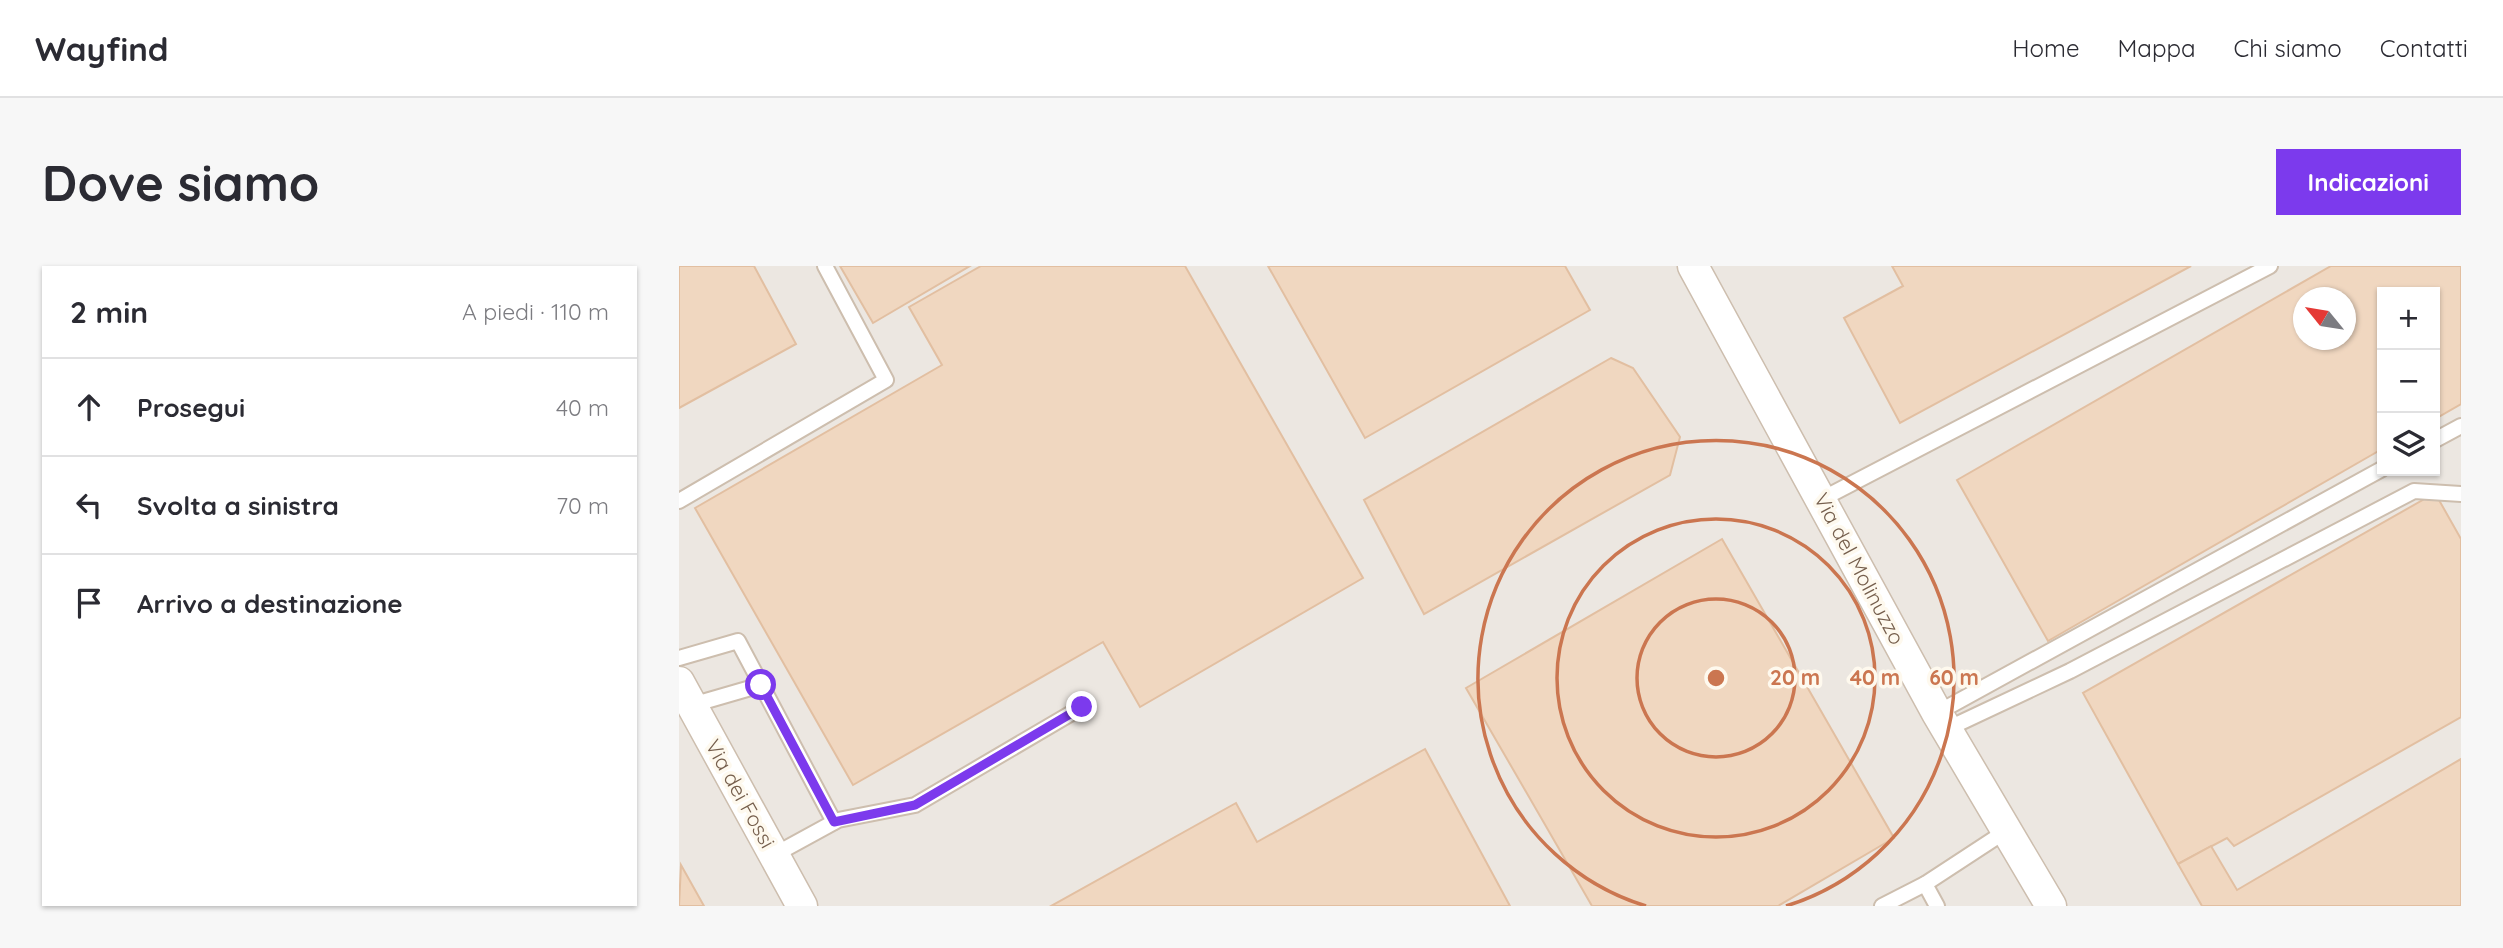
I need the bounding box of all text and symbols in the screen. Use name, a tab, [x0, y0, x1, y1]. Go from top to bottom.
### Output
text: Wayfind	[35, 28, 169, 69]
text: Home	[2012, 33, 2080, 63]
text: Mappa	[2118, 33, 2196, 63]
text: Chi siamo	[2234, 33, 2342, 63]
text: Contatti	[2380, 33, 2468, 63]
button: Indicazioni	[2276, 149, 2461, 215]
text: Dove siamo	[42, 152, 319, 213]
north arrow	[2293, 287, 2356, 350]
map controls	[2377, 287, 2440, 476]
button: +	[2377, 287, 2440, 350]
text: 2 min	[70, 293, 148, 331]
text: A piedi · 110 m	[462, 297, 609, 326]
button: −	[2377, 350, 2440, 413]
icon: ahead	[70, 388, 108, 426]
text: Prosegui	[137, 391, 245, 424]
text: 40 m	[556, 393, 609, 422]
button: layers	[2377, 413, 2440, 476]
icon: left	[70, 486, 108, 524]
street label: Via del Molinuzzo	[1809, 488, 1911, 649]
text: Svolta a sinistra	[137, 489, 339, 522]
text: 70 m	[556, 491, 609, 520]
icon: arrive	[70, 584, 108, 622]
text: Arrivo a destinazione	[137, 587, 403, 620]
text: 20 m	[1770, 664, 1820, 690]
text: 40 m	[1850, 664, 1900, 690]
text: 60 m	[1929, 664, 1979, 690]
centre of rings	[1704, 666, 1728, 690]
route start	[745, 669, 776, 700]
route end	[1066, 691, 1097, 722]
street label: Via dei Fossi	[700, 735, 781, 852]

